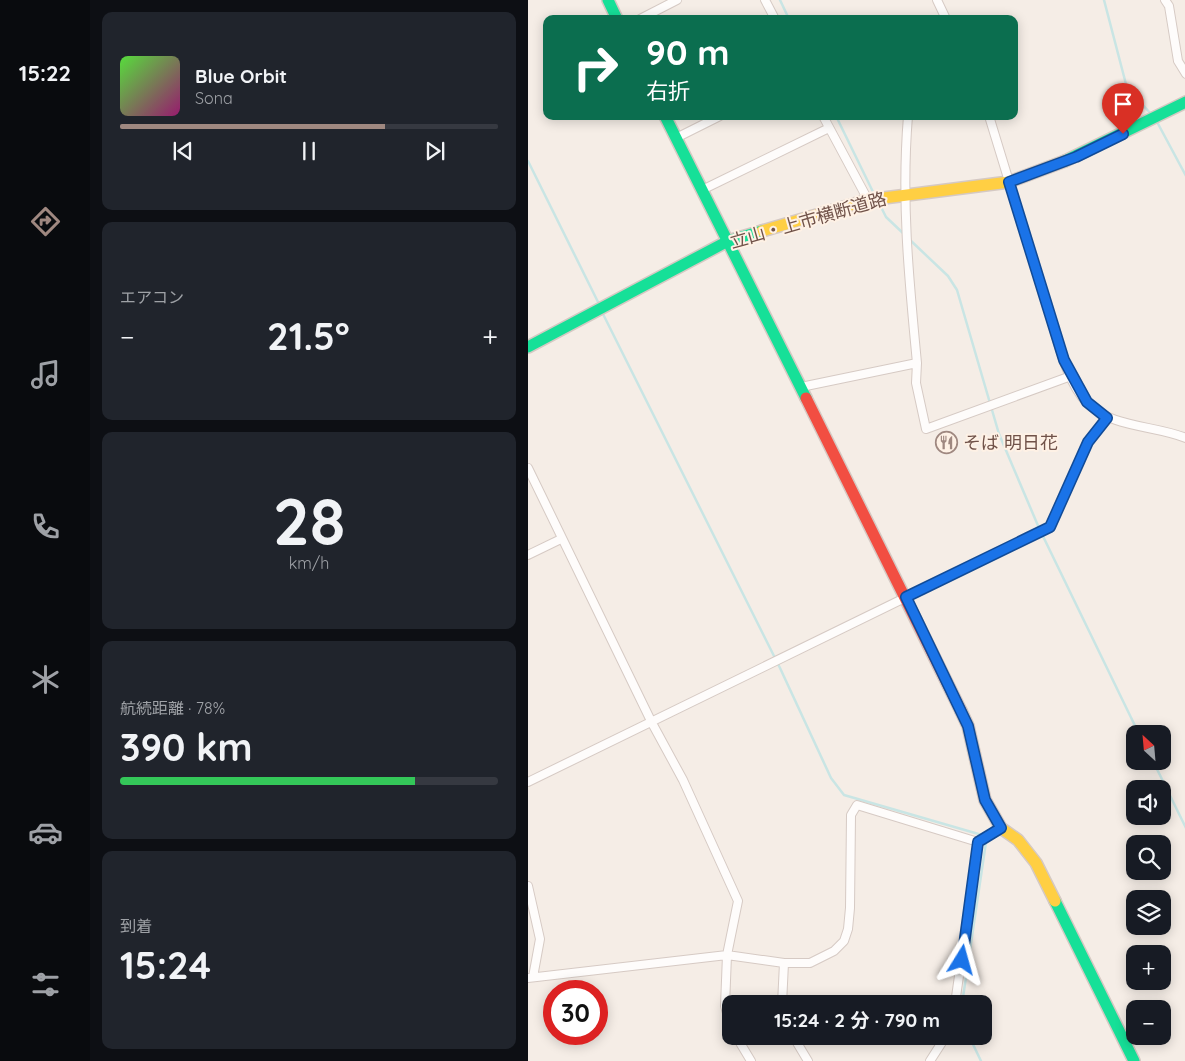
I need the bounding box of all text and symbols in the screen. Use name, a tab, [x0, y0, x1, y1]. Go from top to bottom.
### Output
text: 90 m	[646, 30, 729, 74]
icon: right	[563, 35, 628, 100]
text: 15:22	[19, 59, 71, 87]
text: Blue Orbit	[195, 64, 287, 88]
text: 右折	[646, 77, 690, 105]
pin	[1102, 83, 1144, 134]
text: Sona	[195, 88, 233, 108]
icon: arrive	[1109, 90, 1137, 118]
icon: previous	[169, 137, 197, 165]
icon: pause	[295, 137, 323, 165]
icon: next	[421, 137, 449, 165]
street label: 立山・上市横断道路	[727, 187, 889, 253]
icon: directions	[28, 204, 63, 239]
text: エアコン	[120, 287, 184, 307]
text: 21.5°	[267, 312, 350, 360]
text: −	[120, 319, 135, 354]
text: +	[482, 319, 498, 354]
icon: music	[28, 357, 63, 392]
restaurant icon: そば 明日花	[935, 430, 959, 454]
place label: そば 明日花	[963, 431, 1058, 454]
text: 28	[273, 480, 345, 561]
icon: phone	[28, 509, 63, 544]
text: km/h	[289, 553, 329, 573]
icon: climate	[28, 662, 63, 697]
text: 航続距離 · 78%	[120, 698, 225, 718]
text: 390 km	[120, 723, 253, 771]
north arrow	[1126, 725, 1170, 770]
map controls	[1126, 725, 1171, 1045]
button: sound	[1126, 780, 1171, 825]
icon: car	[28, 815, 63, 850]
button: search	[1126, 835, 1171, 880]
button: layers	[1126, 890, 1171, 935]
text: 到着	[120, 916, 152, 936]
position arrow	[935, 933, 987, 985]
text: 15:24	[120, 941, 211, 989]
button: +	[1126, 945, 1171, 990]
icon: filters	[28, 967, 63, 1002]
speed limit sign: 30	[543, 980, 608, 1045]
button: −	[1126, 1000, 1171, 1045]
text: 15:24 · 2 分 · 790 m	[774, 1008, 940, 1032]

